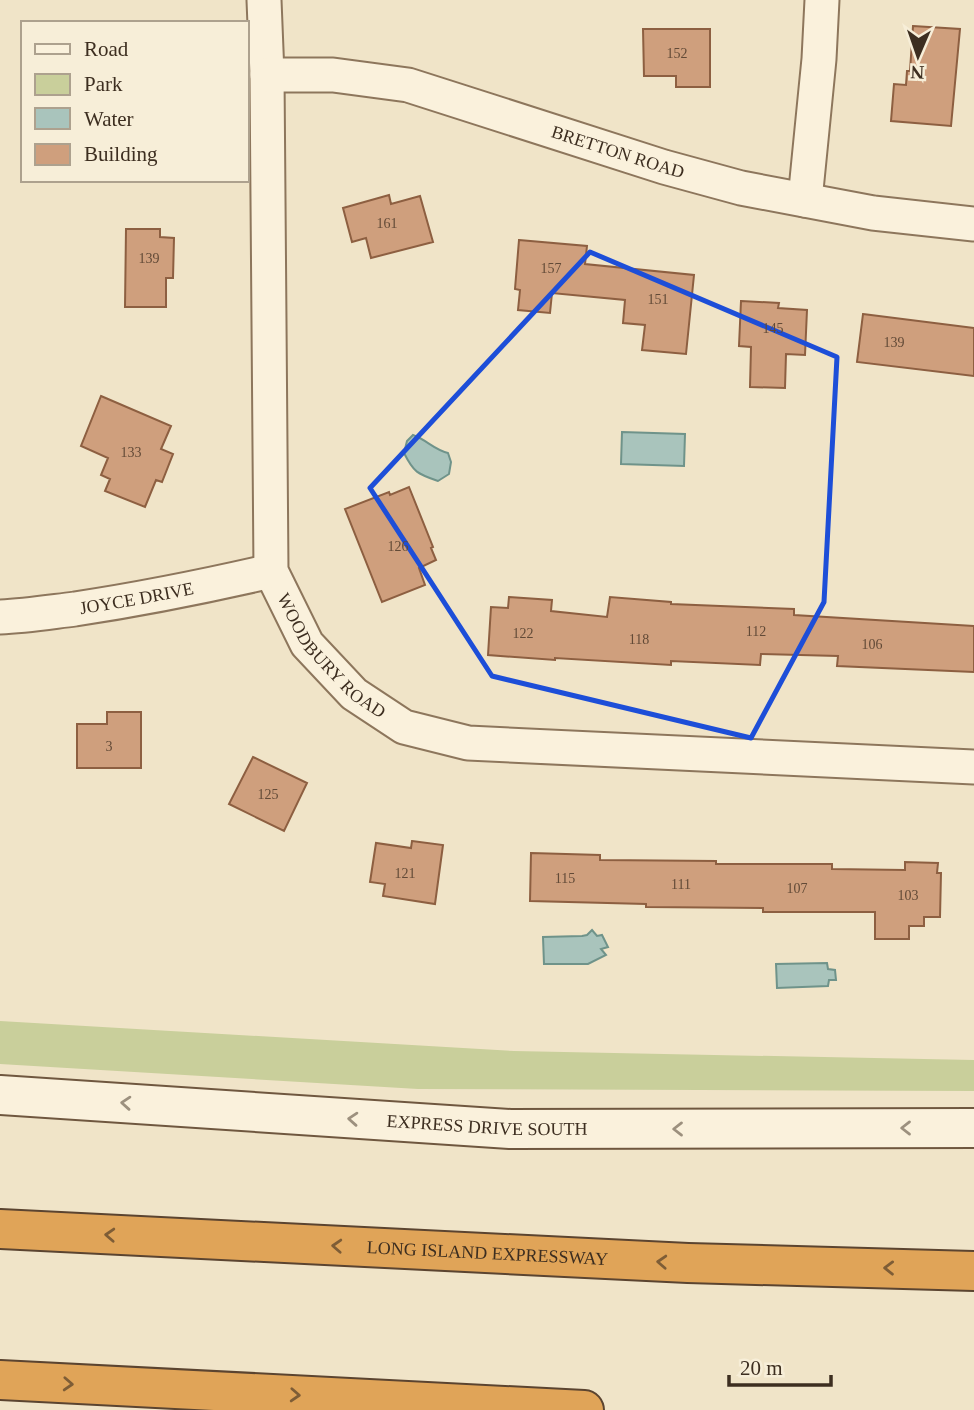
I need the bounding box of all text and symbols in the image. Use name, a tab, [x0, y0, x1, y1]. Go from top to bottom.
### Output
legend	[21, 21, 248, 182]
north arrow	[883, 21, 953, 91]
text: Road	[84, 37, 129, 61]
house number: 152	[667, 46, 688, 61]
text: N	[910, 62, 925, 83]
text: Park	[84, 72, 123, 96]
text: Water	[84, 107, 134, 131]
street label: BRETTON ROAD	[549, 122, 687, 182]
text: Building	[84, 142, 158, 166]
house number: 161	[377, 216, 398, 231]
house number: 139	[139, 251, 160, 266]
house number: 157	[541, 261, 562, 276]
house number: 151	[648, 292, 669, 307]
house number: 145	[763, 321, 784, 336]
house number: 139	[884, 335, 905, 350]
house number: 133	[121, 445, 142, 460]
house number: 126	[388, 539, 409, 554]
street label: JOYCE DRIVE	[78, 578, 195, 618]
street label: WOODBURY ROAD	[274, 590, 389, 722]
house number: 112	[746, 624, 766, 639]
house number: 122	[513, 626, 534, 641]
house number: 118	[629, 632, 649, 647]
house number: 106	[862, 637, 883, 652]
house number: 3	[106, 739, 113, 754]
house number: 125	[258, 787, 279, 802]
house number: 121	[395, 866, 416, 881]
house number: 115	[555, 871, 575, 886]
house number: 111	[671, 877, 691, 892]
house number: 107	[787, 881, 808, 896]
house number: 103	[898, 888, 919, 903]
one-way arrow	[120, 1096, 131, 1111]
one-way arrow	[347, 1111, 358, 1126]
street label: EXPRESS DRIVE SOUTH	[386, 1111, 587, 1139]
one-way arrow	[900, 1120, 911, 1136]
one-way arrow	[673, 1121, 683, 1137]
one-way arrow	[104, 1227, 115, 1242]
street label: LONG ISLAND EXPRESSWAY	[366, 1237, 608, 1269]
one-way arrow	[331, 1239, 342, 1254]
one-way arrow	[656, 1255, 667, 1270]
one-way arrow	[883, 1261, 894, 1276]
scale bar	[729, 1344, 830, 1388]
text: 20 m	[740, 1356, 783, 1380]
one-way arrow	[63, 1376, 74, 1391]
one-way arrow	[290, 1388, 301, 1403]

